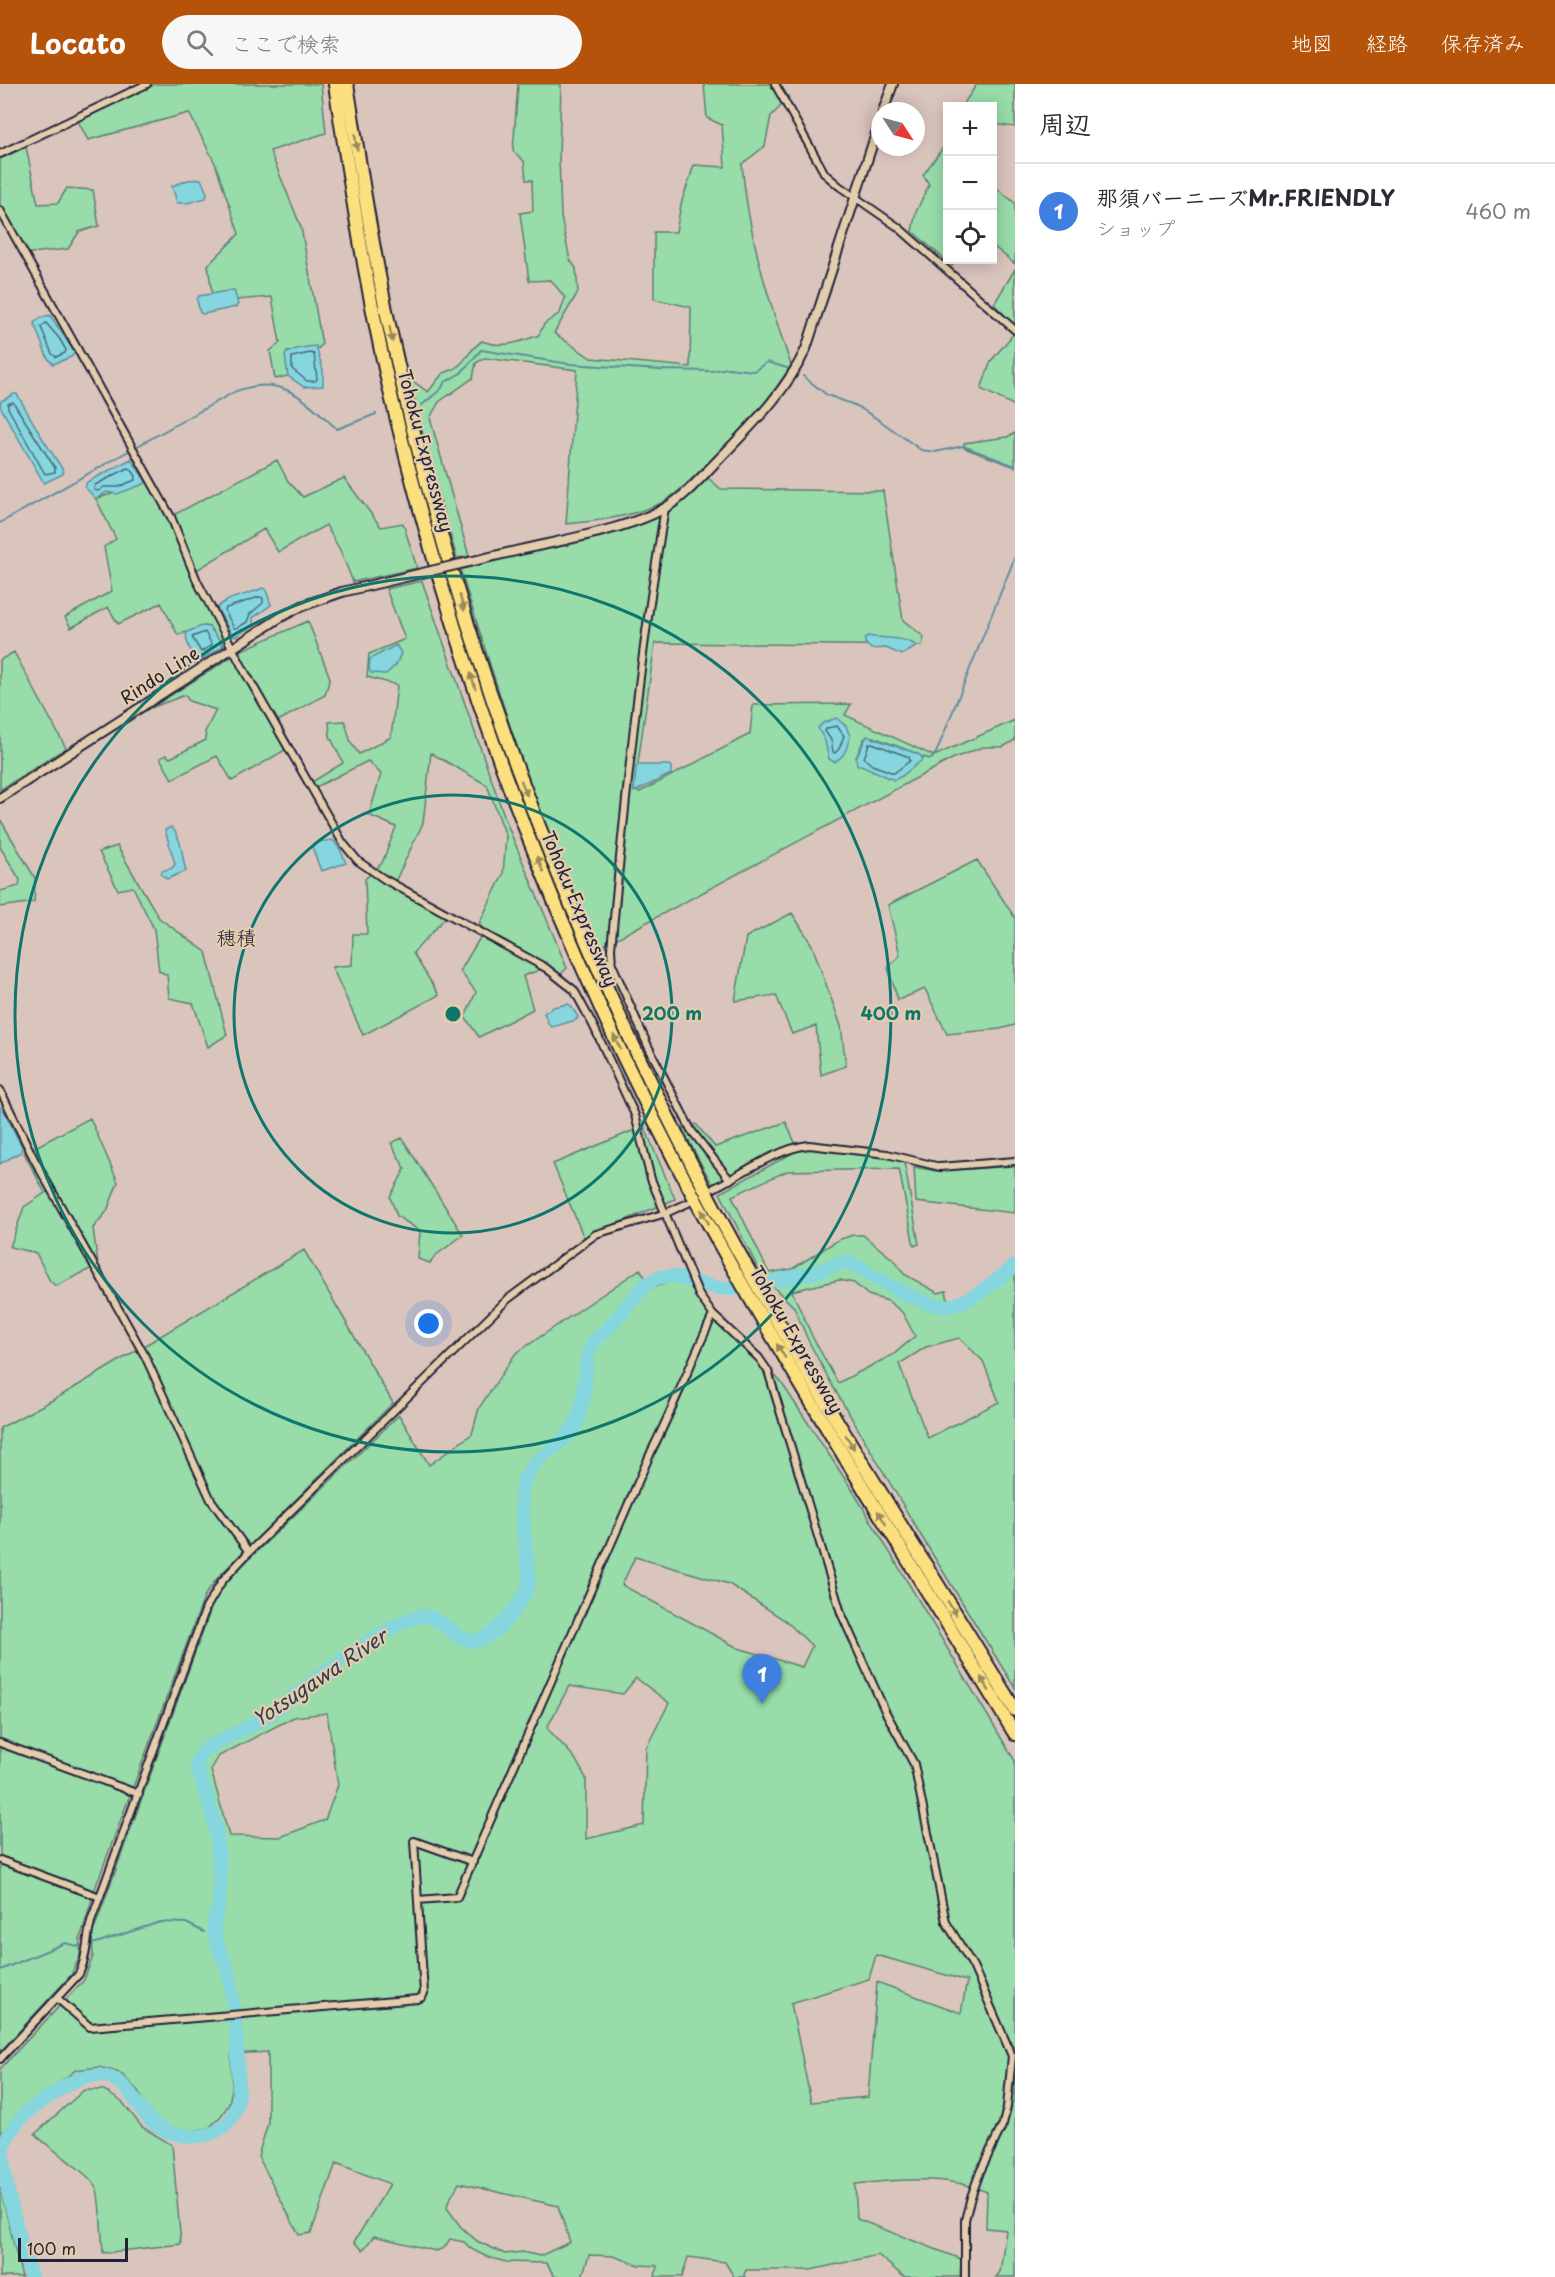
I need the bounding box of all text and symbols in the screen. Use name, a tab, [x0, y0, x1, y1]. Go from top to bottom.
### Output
search box	[162, 15, 582, 69]
text: Locato	[30, 21, 126, 64]
icon: search	[183, 26, 216, 59]
text: ここで検索	[231, 26, 341, 59]
text: 地図	[1291, 26, 1333, 58]
text: 経路	[1366, 26, 1408, 58]
text: 保存済み	[1441, 26, 1525, 58]
north arrow	[871, 102, 925, 156]
map controls	[943, 102, 997, 264]
button: +	[943, 102, 997, 156]
text: 周辺	[1039, 104, 1091, 143]
one-way arrow	[352, 132, 361, 151]
button: −	[943, 156, 997, 210]
text: 那須バーニーズMr.FRIENDLY	[1096, 180, 1395, 213]
text: 1	[1054, 196, 1063, 226]
text: 460 m	[1465, 196, 1531, 226]
button: locate	[943, 210, 997, 264]
text: ショップ	[1096, 213, 1175, 243]
one-way arrow	[387, 324, 396, 343]
street label: Tohoku Expressway	[392, 366, 461, 535]
one-way arrow	[458, 595, 467, 613]
street label: Rindo Line	[114, 639, 204, 710]
one-way arrow	[468, 672, 477, 690]
one-way arrow	[520, 779, 529, 797]
street label: Tohoku Expressway	[535, 826, 625, 991]
one-way arrow	[535, 854, 545, 872]
district label: 穂積	[216, 922, 256, 952]
text: 200 m	[642, 999, 702, 1026]
text: 400 m	[861, 999, 921, 1026]
centre of rings	[443, 1004, 463, 1024]
one-way arrow	[613, 1034, 622, 1051]
one-way arrow	[700, 1208, 710, 1225]
street label: Tohoku Expressway	[744, 1260, 851, 1418]
your location	[414, 1309, 443, 1338]
one-way arrow	[776, 1343, 787, 1359]
one-way arrow	[845, 1434, 855, 1451]
one-way arrow	[877, 1510, 888, 1526]
one-way arrow	[947, 1600, 958, 1616]
water label: Yotsugawa River	[246, 1619, 395, 1733]
pin: 1	[742, 1654, 782, 1704]
one-way arrow	[979, 1676, 990, 1692]
scale bar	[18, 2235, 128, 2262]
text: 100 m	[27, 2236, 76, 2260]

